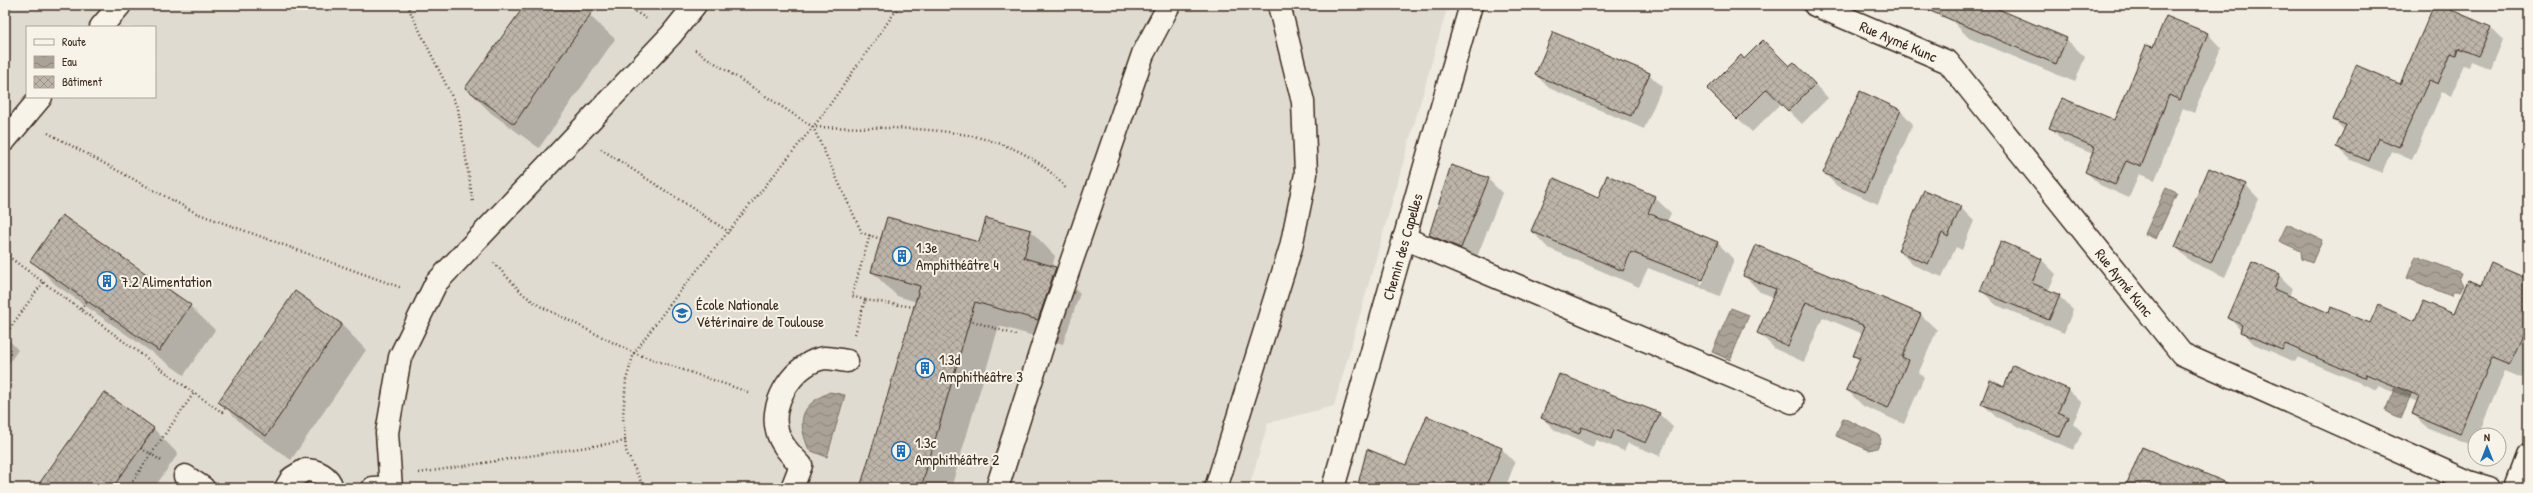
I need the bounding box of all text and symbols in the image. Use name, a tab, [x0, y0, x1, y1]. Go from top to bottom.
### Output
street label: Rue Aymé Kunc	[1857, 15, 1941, 67]
legend	[26, 26, 156, 98]
text: Route	[62, 33, 86, 50]
text: Eau	[62, 53, 77, 70]
text: Bâtiment	[62, 73, 103, 90]
street label: Chemin des Capelles	[1377, 191, 1427, 303]
place label: 1.3e Amphithéâtre 4	[916, 237, 999, 275]
street label: Rue Aymé Kunc	[2091, 244, 2159, 321]
building icon: 1.3e Amphithéâtre 4	[891, 245, 913, 267]
building icon: 7.2 Alimentation	[96, 270, 118, 292]
place label: 7.2 Alimentation	[121, 271, 212, 292]
place label: École Nationale Vétérinaire de Toulouse	[696, 294, 824, 332]
school or university icon: École Nationale Vétérinaire de Toulouse	[671, 302, 693, 324]
place label: 1.3d Amphithéâtre 3	[939, 349, 1023, 387]
building icon: 1.3d Amphithéâtre 3	[914, 357, 936, 379]
north arrow	[2467, 427, 2507, 467]
text: N	[2484, 430, 2490, 444]
place label: 1.3c Amphithéâtre 2	[915, 432, 999, 470]
building icon: 1.3c Amphithéâtre 2	[890, 440, 912, 462]

